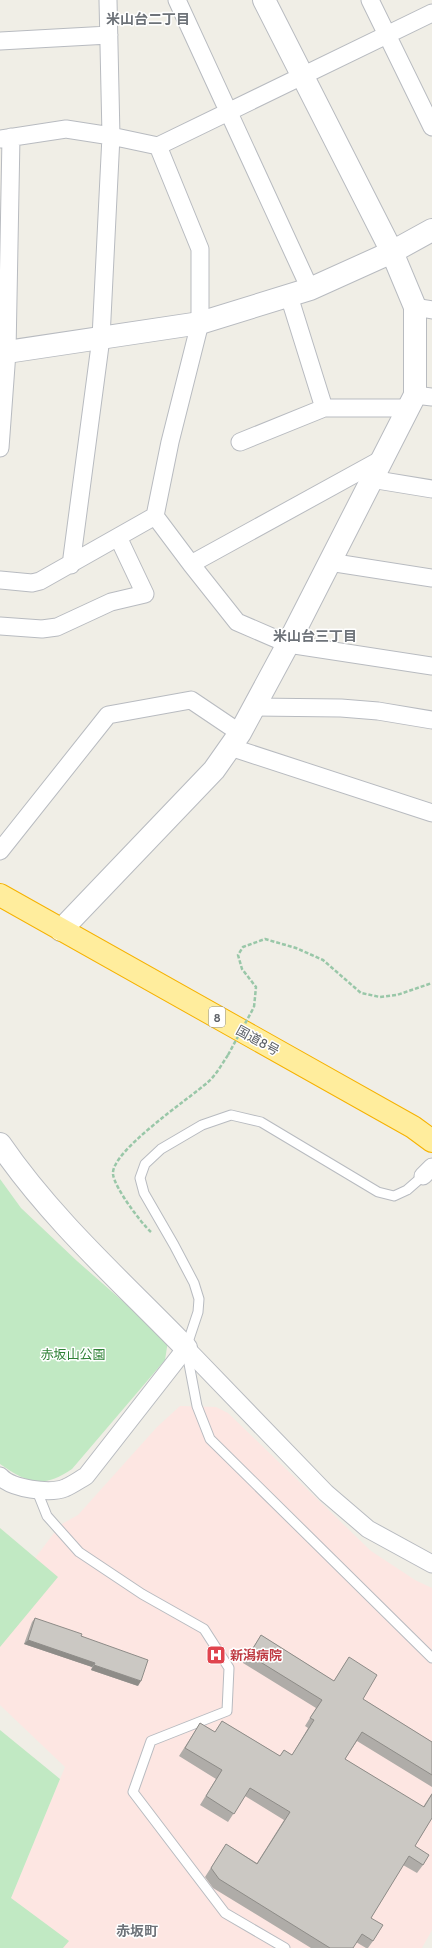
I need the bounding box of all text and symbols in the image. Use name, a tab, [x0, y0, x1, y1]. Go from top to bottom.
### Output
district label: 米山台二丁目	[106, 10, 190, 28]
district label: 米山台三丁目	[273, 627, 357, 645]
road number: 8	[209, 1007, 225, 1027]
street label: 国道8号	[234, 1022, 282, 1058]
park label: 赤坂山公園	[40, 1346, 106, 1362]
hospital icon: 新潟病院	[205, 1644, 227, 1666]
place label: 新潟病院	[230, 1647, 282, 1663]
district label: 赤坂町	[116, 1922, 158, 1940]

